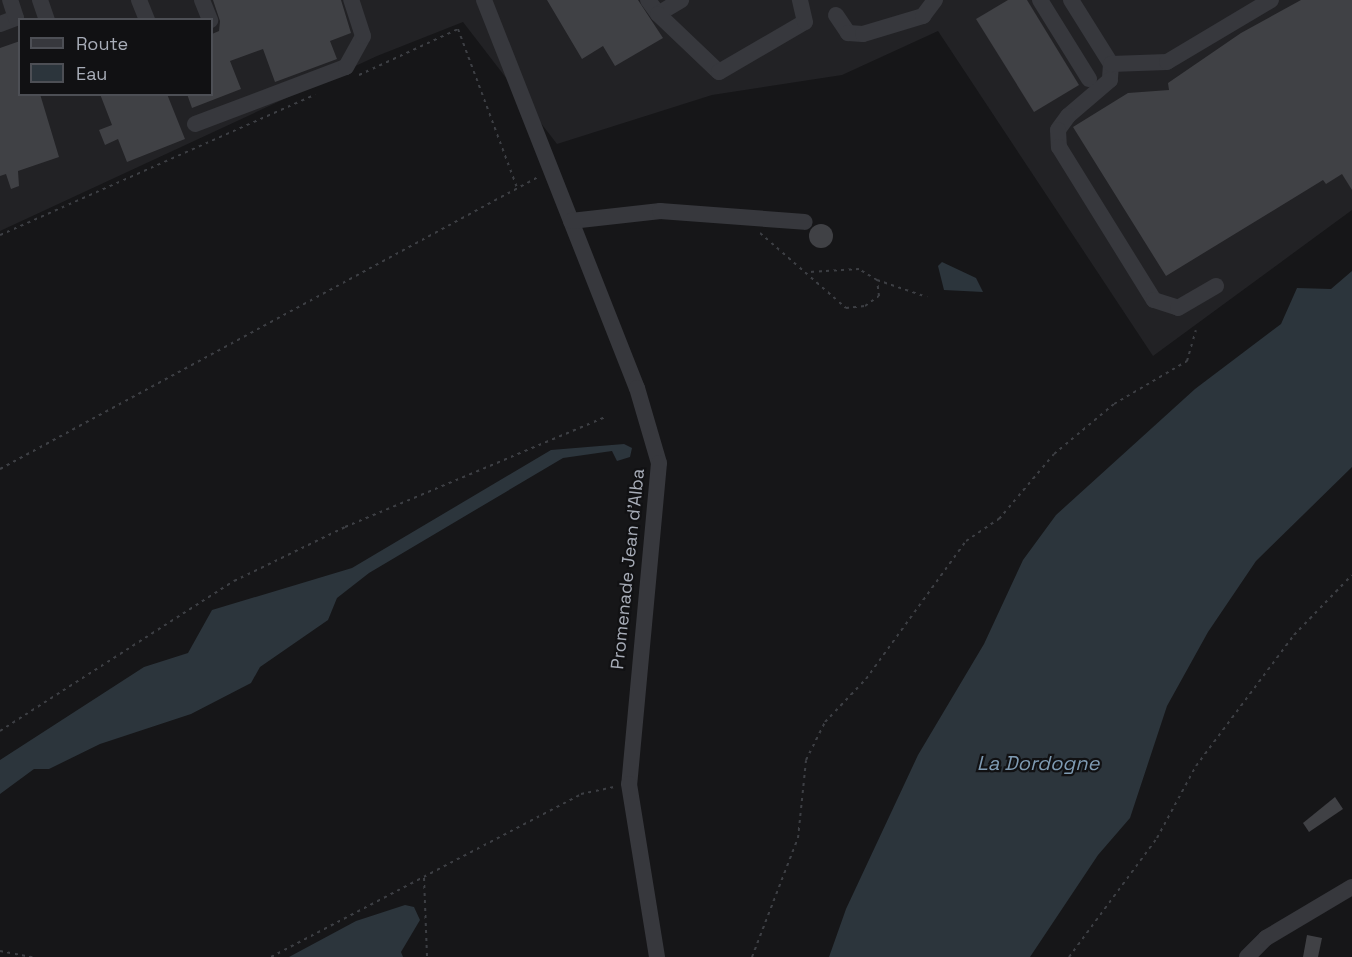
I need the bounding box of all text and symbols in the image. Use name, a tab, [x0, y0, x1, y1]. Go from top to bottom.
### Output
legend	[18, 18, 213, 96]
text: Route	[76, 32, 128, 55]
text: Eau	[76, 62, 107, 85]
street label: Promenade Jean d'Alba	[607, 468, 649, 670]
water label: La Dordogne	[977, 751, 1099, 775]

